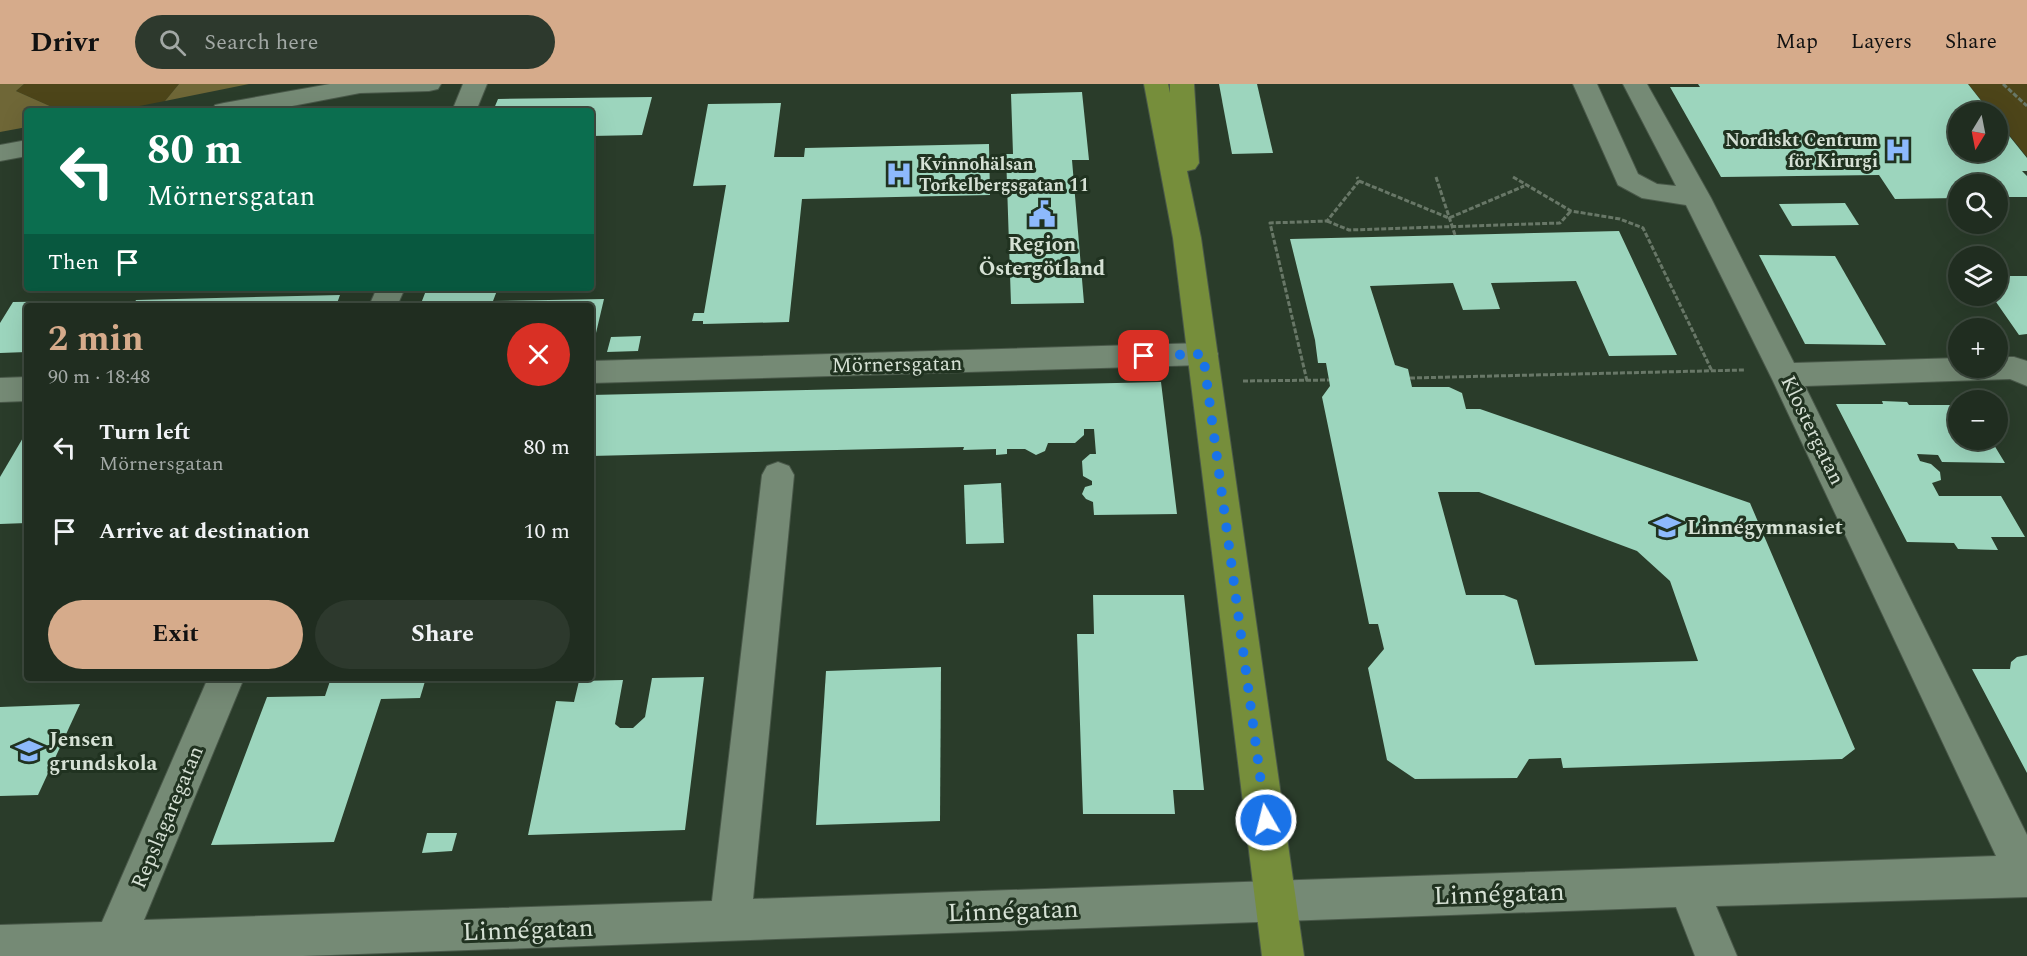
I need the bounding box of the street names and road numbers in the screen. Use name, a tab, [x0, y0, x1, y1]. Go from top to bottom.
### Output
street label: Mörnersgatan	[831, 348, 963, 382]
street label: Klostergatan	[1772, 370, 1852, 491]
street label: Repslagaregatan	[123, 741, 213, 894]
street label: Linnégatan	[1433, 872, 1565, 916]
street label: Linnégatan	[947, 889, 1079, 933]
street label: Linnégatan	[462, 908, 594, 952]

